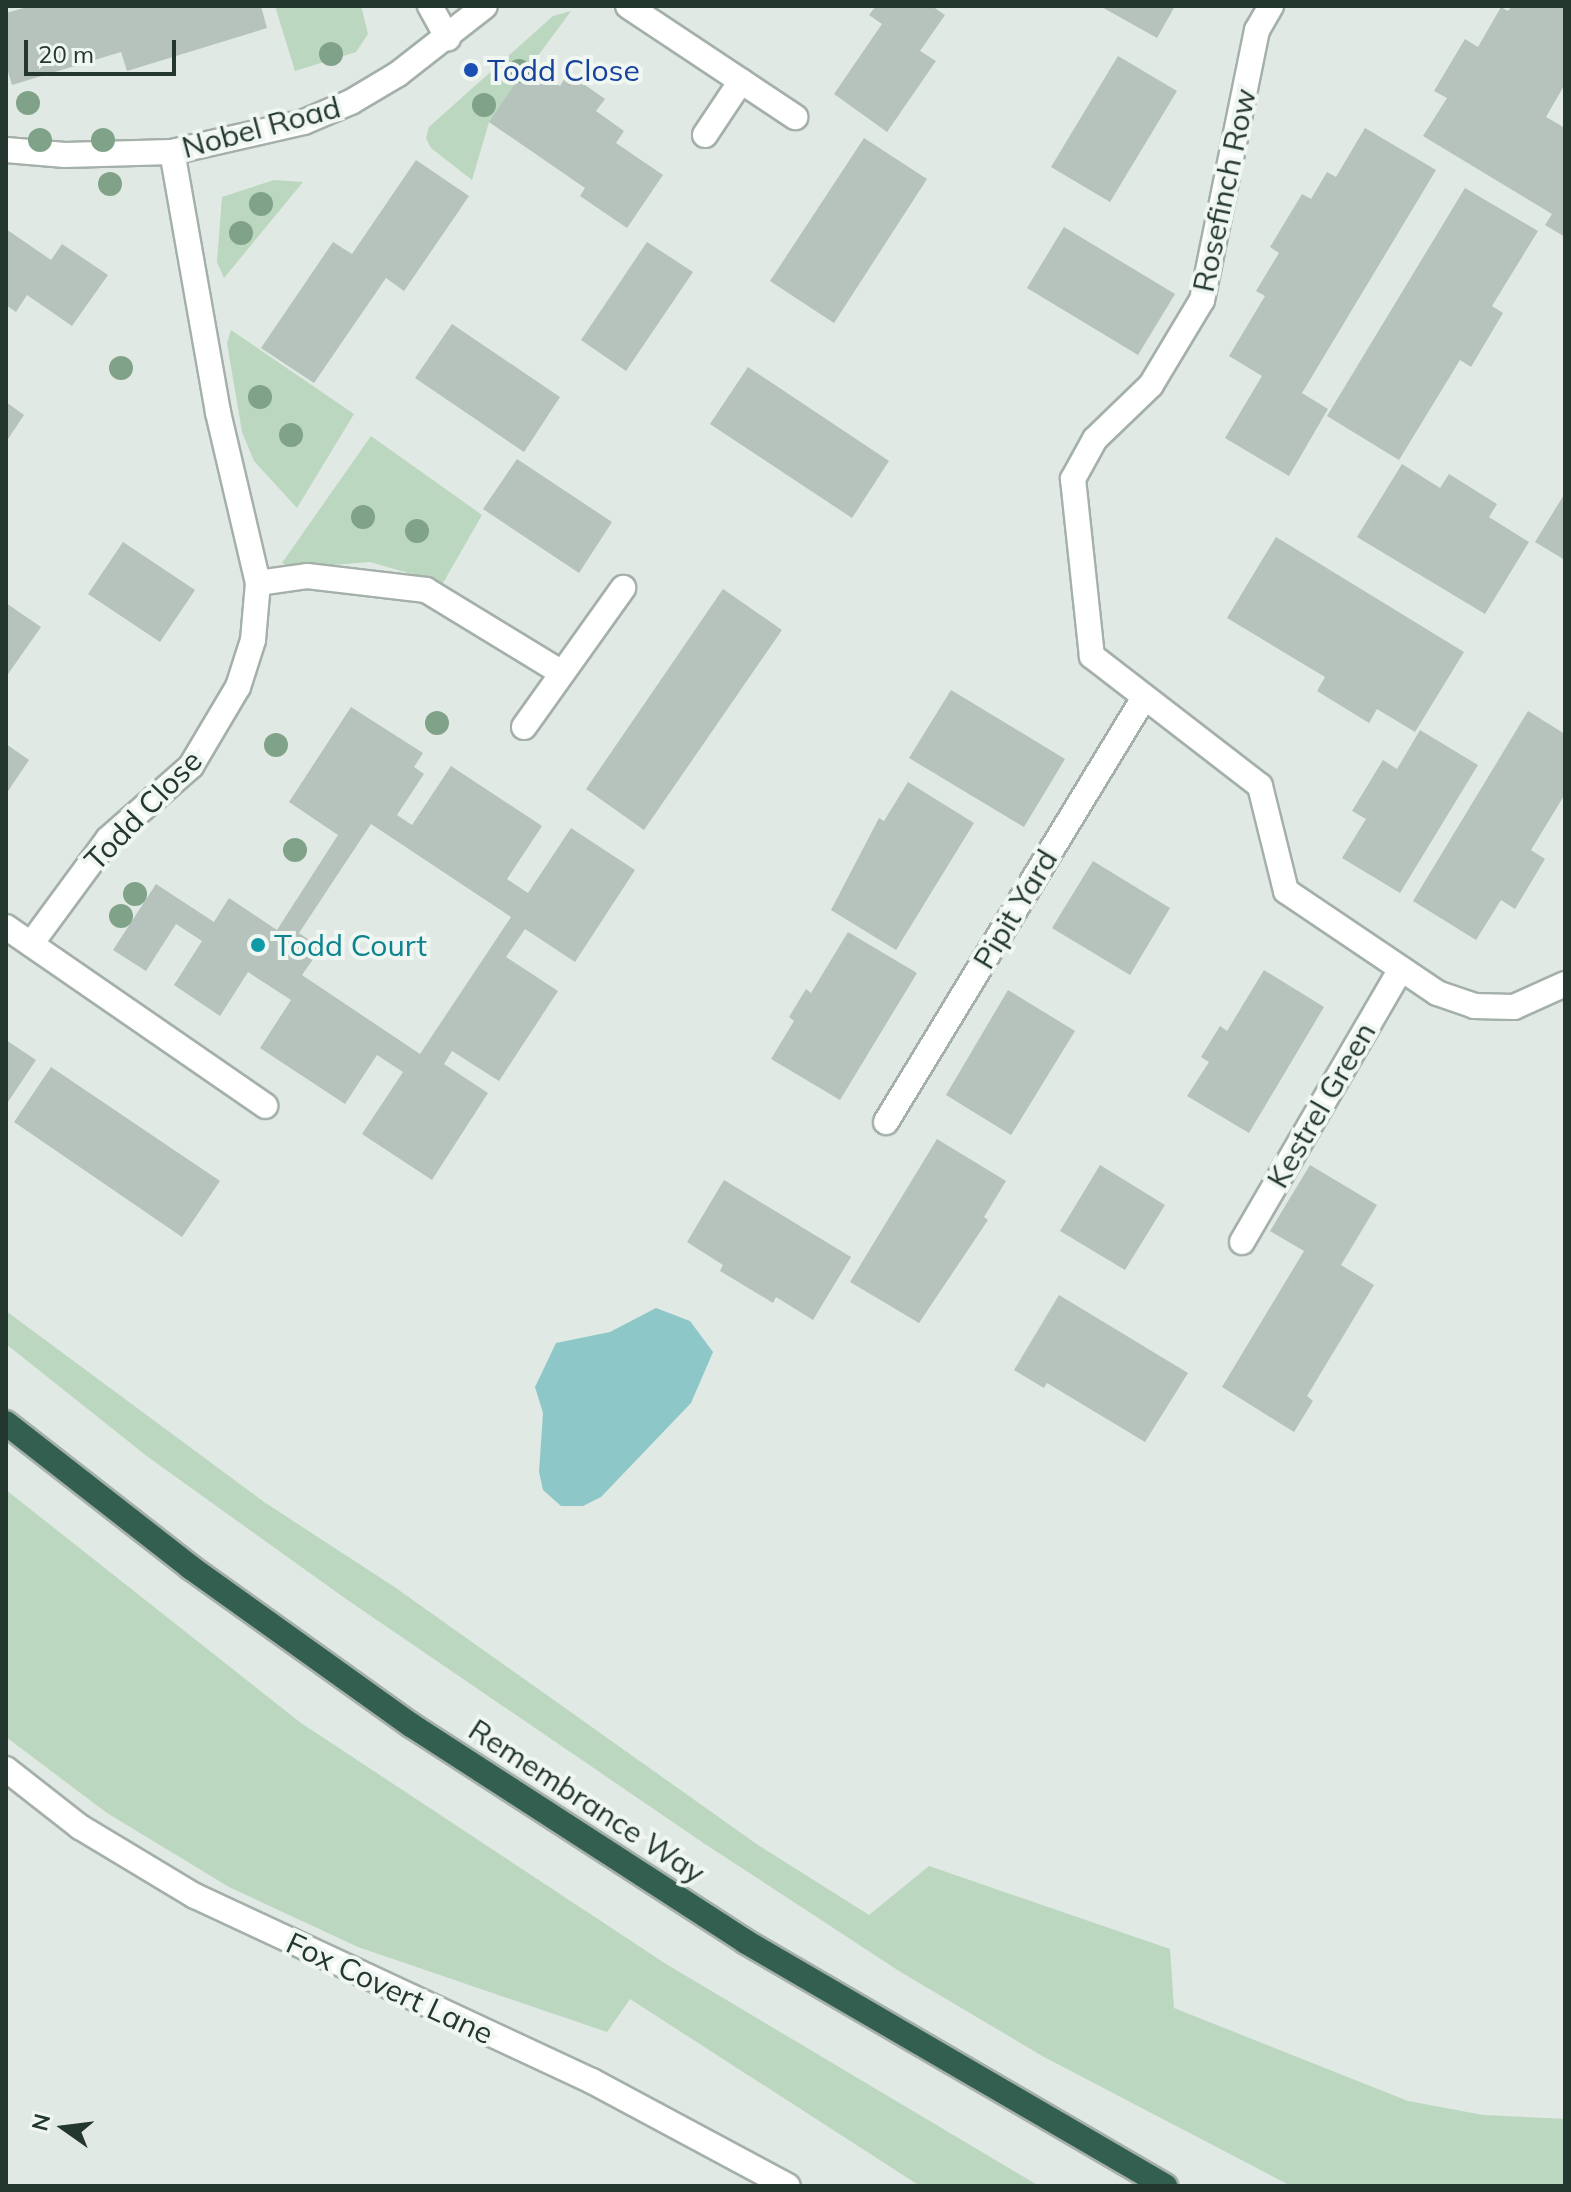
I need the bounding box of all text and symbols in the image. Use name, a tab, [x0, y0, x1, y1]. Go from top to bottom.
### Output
scale bar	[28, 24, 180, 74]
text: 20 m	[38, 39, 94, 69]
place label: Todd Close	[487, 52, 640, 88]
marker: Todd Close	[462, 61, 480, 79]
street label: Rosefinch Row	[1185, 85, 1263, 295]
street label: Nobel Road	[178, 89, 344, 165]
street label: Todd Close	[77, 743, 209, 877]
street label: Pipit Yard	[965, 843, 1065, 975]
place label: Todd Court	[274, 927, 427, 963]
marker: Todd Court	[249, 936, 267, 954]
street label: Kestrel Green	[1259, 1016, 1383, 1194]
street label: Remembrance Way	[462, 1711, 712, 1891]
street label: Fox Covert Lane	[281, 1924, 499, 2052]
north arrow	[24, 2088, 104, 2168]
text: N	[25, 2111, 56, 2134]

